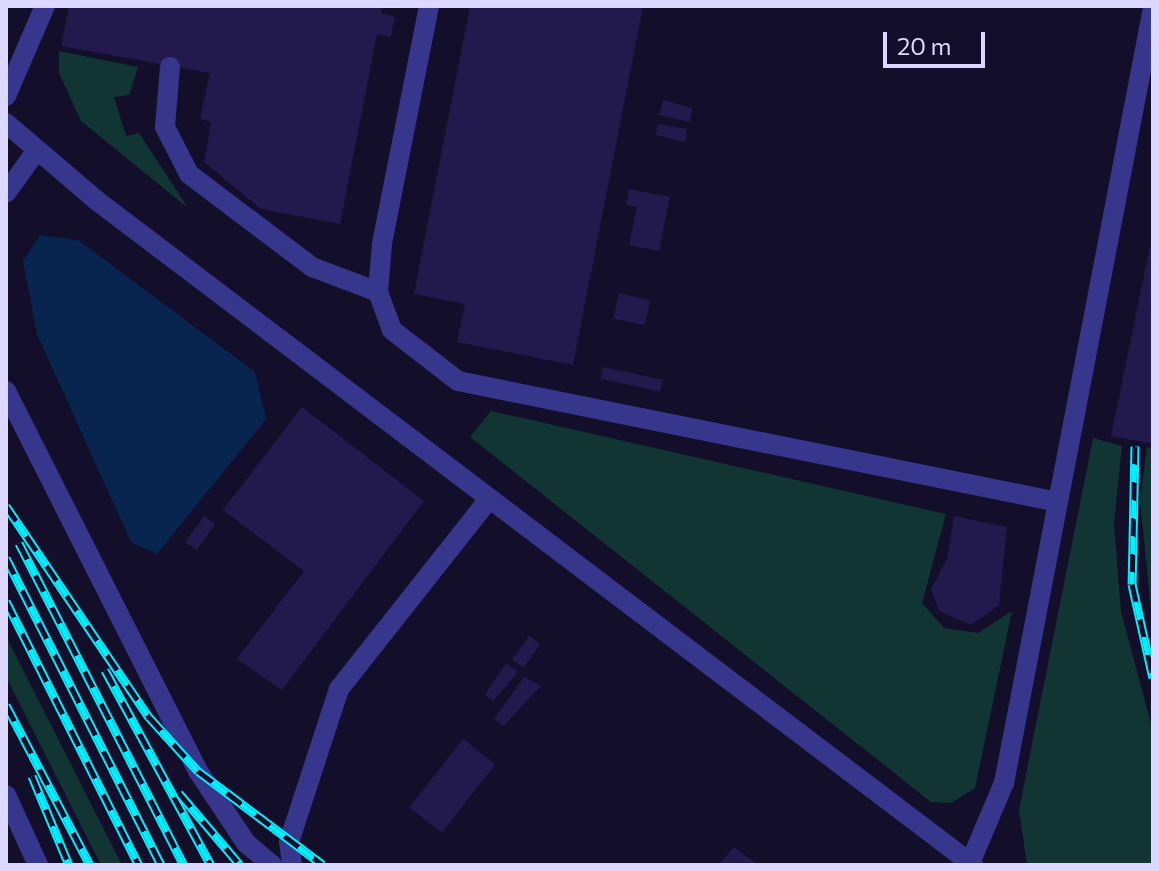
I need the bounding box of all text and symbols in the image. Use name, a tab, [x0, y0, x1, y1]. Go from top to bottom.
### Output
scale bar	[887, 16, 989, 66]
text: 20 m	[897, 31, 951, 60]

